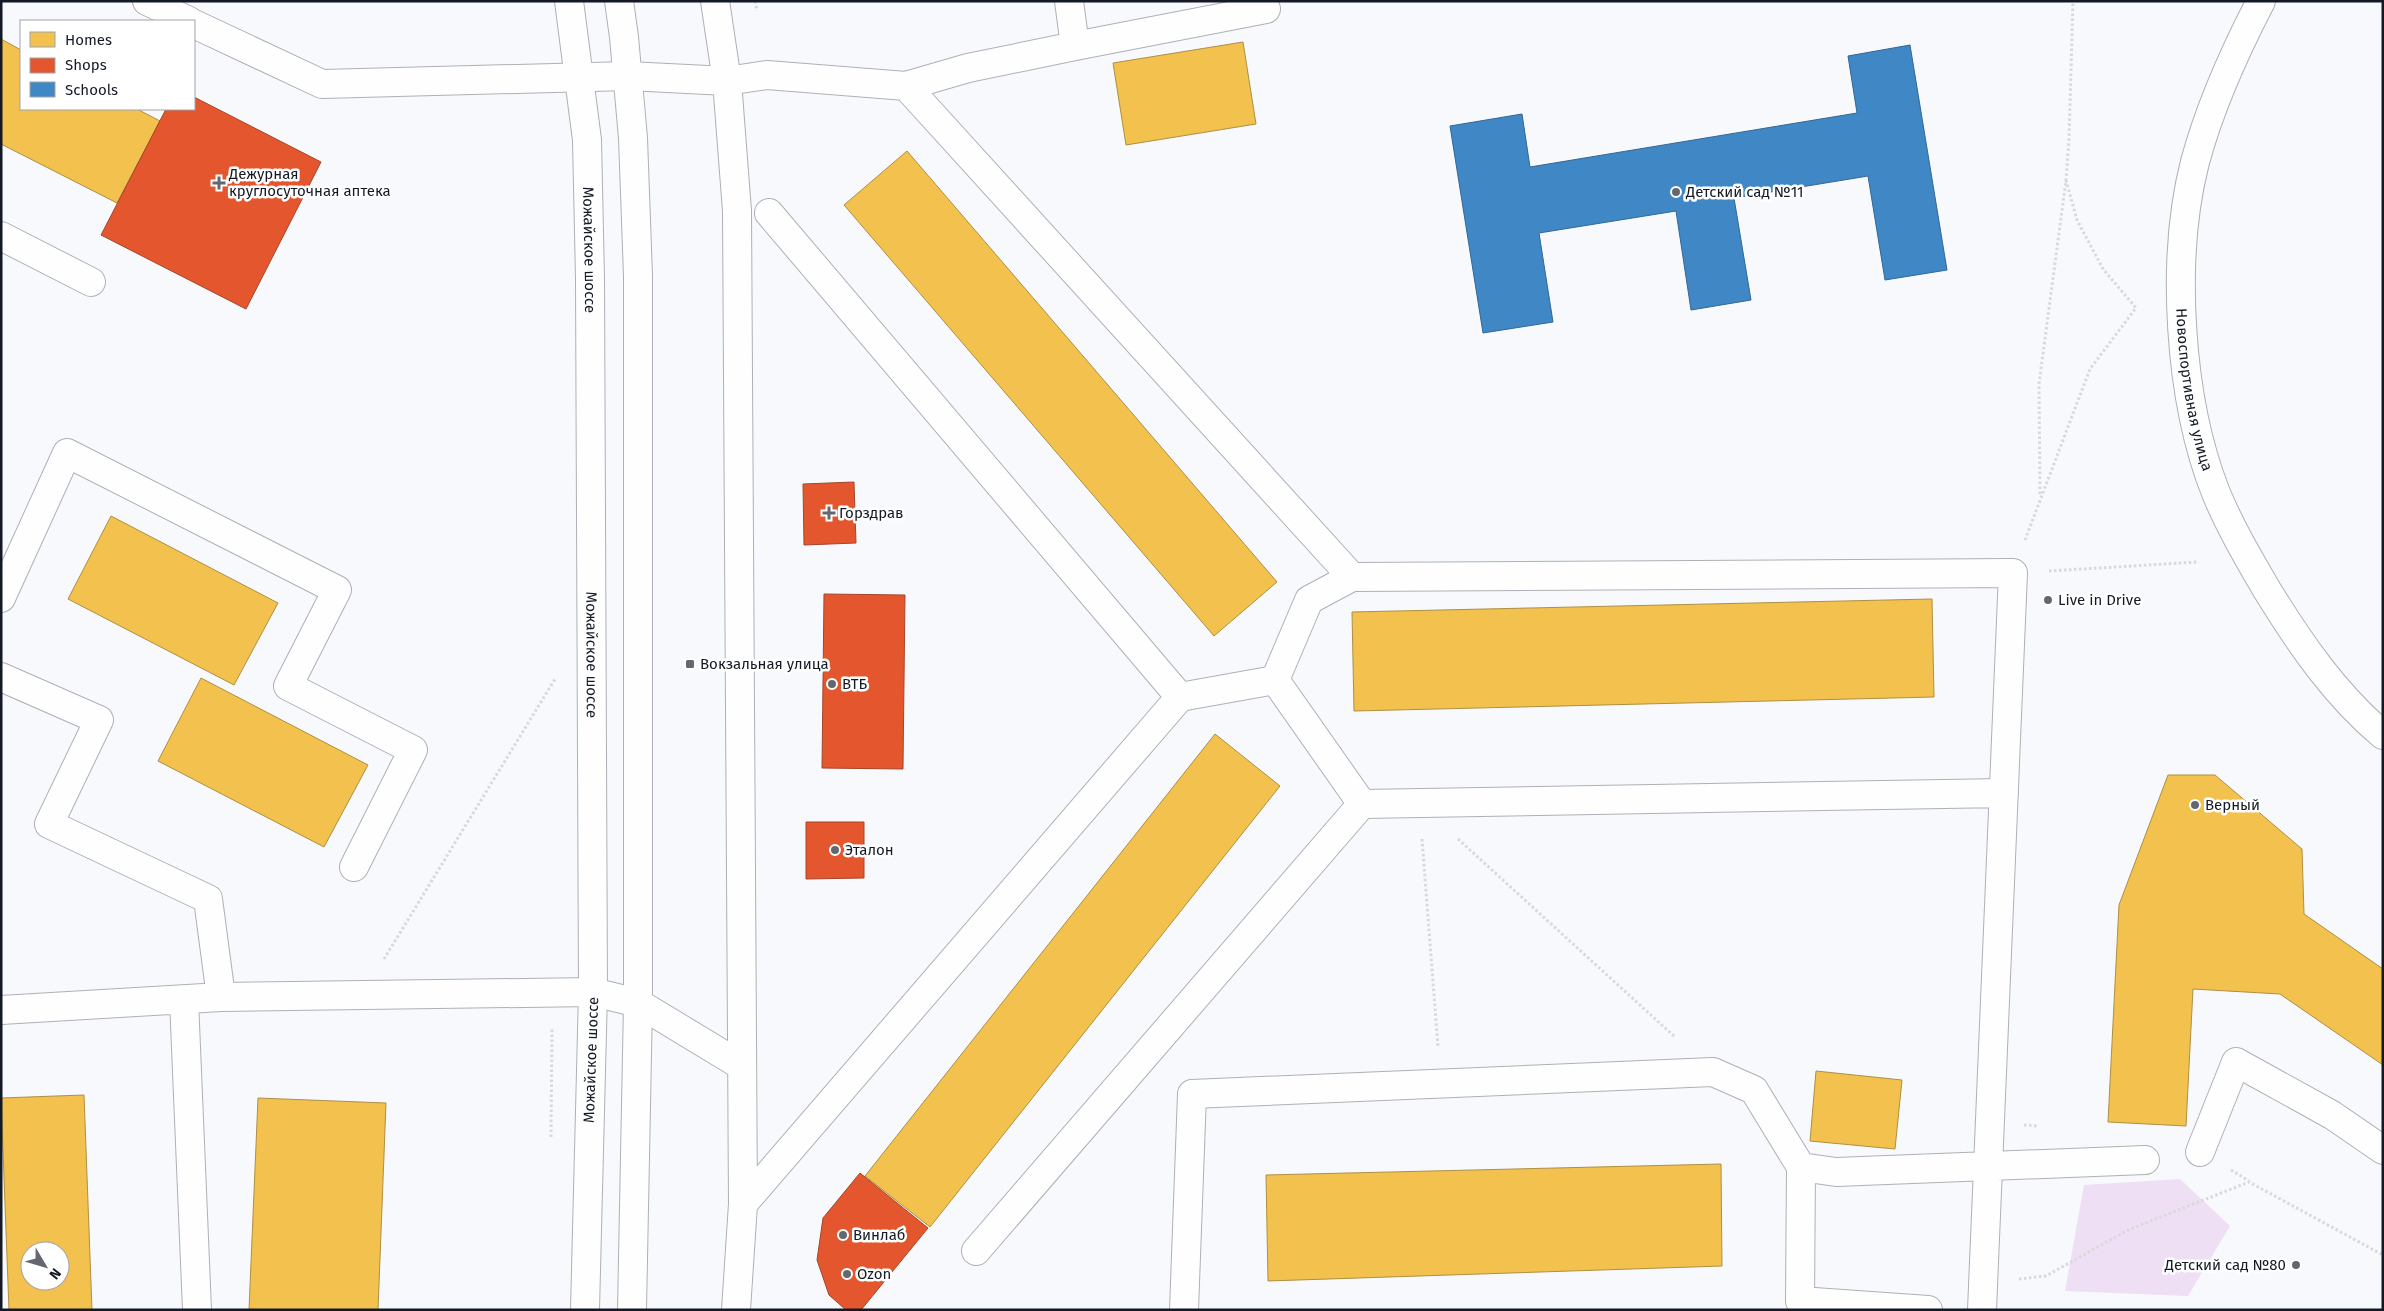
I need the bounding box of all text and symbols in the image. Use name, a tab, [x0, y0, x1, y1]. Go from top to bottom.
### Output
legend	[20, 20, 195, 110]
text: Homes	[65, 31, 112, 49]
text: Shops	[65, 56, 107, 74]
text: Schools	[65, 81, 118, 99]
place label: Дежурная круглосуточная аптека	[228, 165, 391, 200]
marker: Дежурная круглосуточная аптека	[213, 177, 225, 189]
place label: Детский сад №11	[1685, 183, 1803, 201]
street label: Можайское шоссе	[579, 186, 599, 313]
marker: Детский сад №11	[1670, 186, 1682, 198]
street label: Новоспортивная улица	[2172, 308, 2216, 473]
place label: Горздрав	[839, 504, 904, 522]
marker: Горздрав	[823, 507, 835, 519]
place label: Live in Drive	[2058, 591, 2141, 609]
street label: Можайское шоссе	[582, 592, 601, 718]
marker: Live in Drive	[2042, 594, 2054, 606]
place label: Вокзальная улица	[700, 655, 829, 673]
marker: Вокзальная улица	[684, 658, 696, 670]
place label: ВТБ	[842, 675, 868, 693]
marker: ВТБ	[826, 678, 838, 690]
place label: Верный	[2205, 796, 2260, 814]
marker: Верный	[2189, 799, 2201, 811]
place label: Эталон	[845, 841, 894, 859]
marker: Эталон	[829, 844, 841, 856]
street label: Можайское шоссе	[580, 997, 602, 1123]
place label: Винлаб	[853, 1226, 906, 1244]
marker: Винлаб	[837, 1229, 849, 1241]
north arrow	[20, 1241, 70, 1291]
place label: Детский сад №80	[2164, 1256, 2286, 1274]
marker: Детский сад №80	[2290, 1259, 2302, 1271]
text: N	[45, 1265, 64, 1283]
place label: Ozon	[857, 1265, 891, 1283]
marker: Ozon	[841, 1268, 853, 1280]

